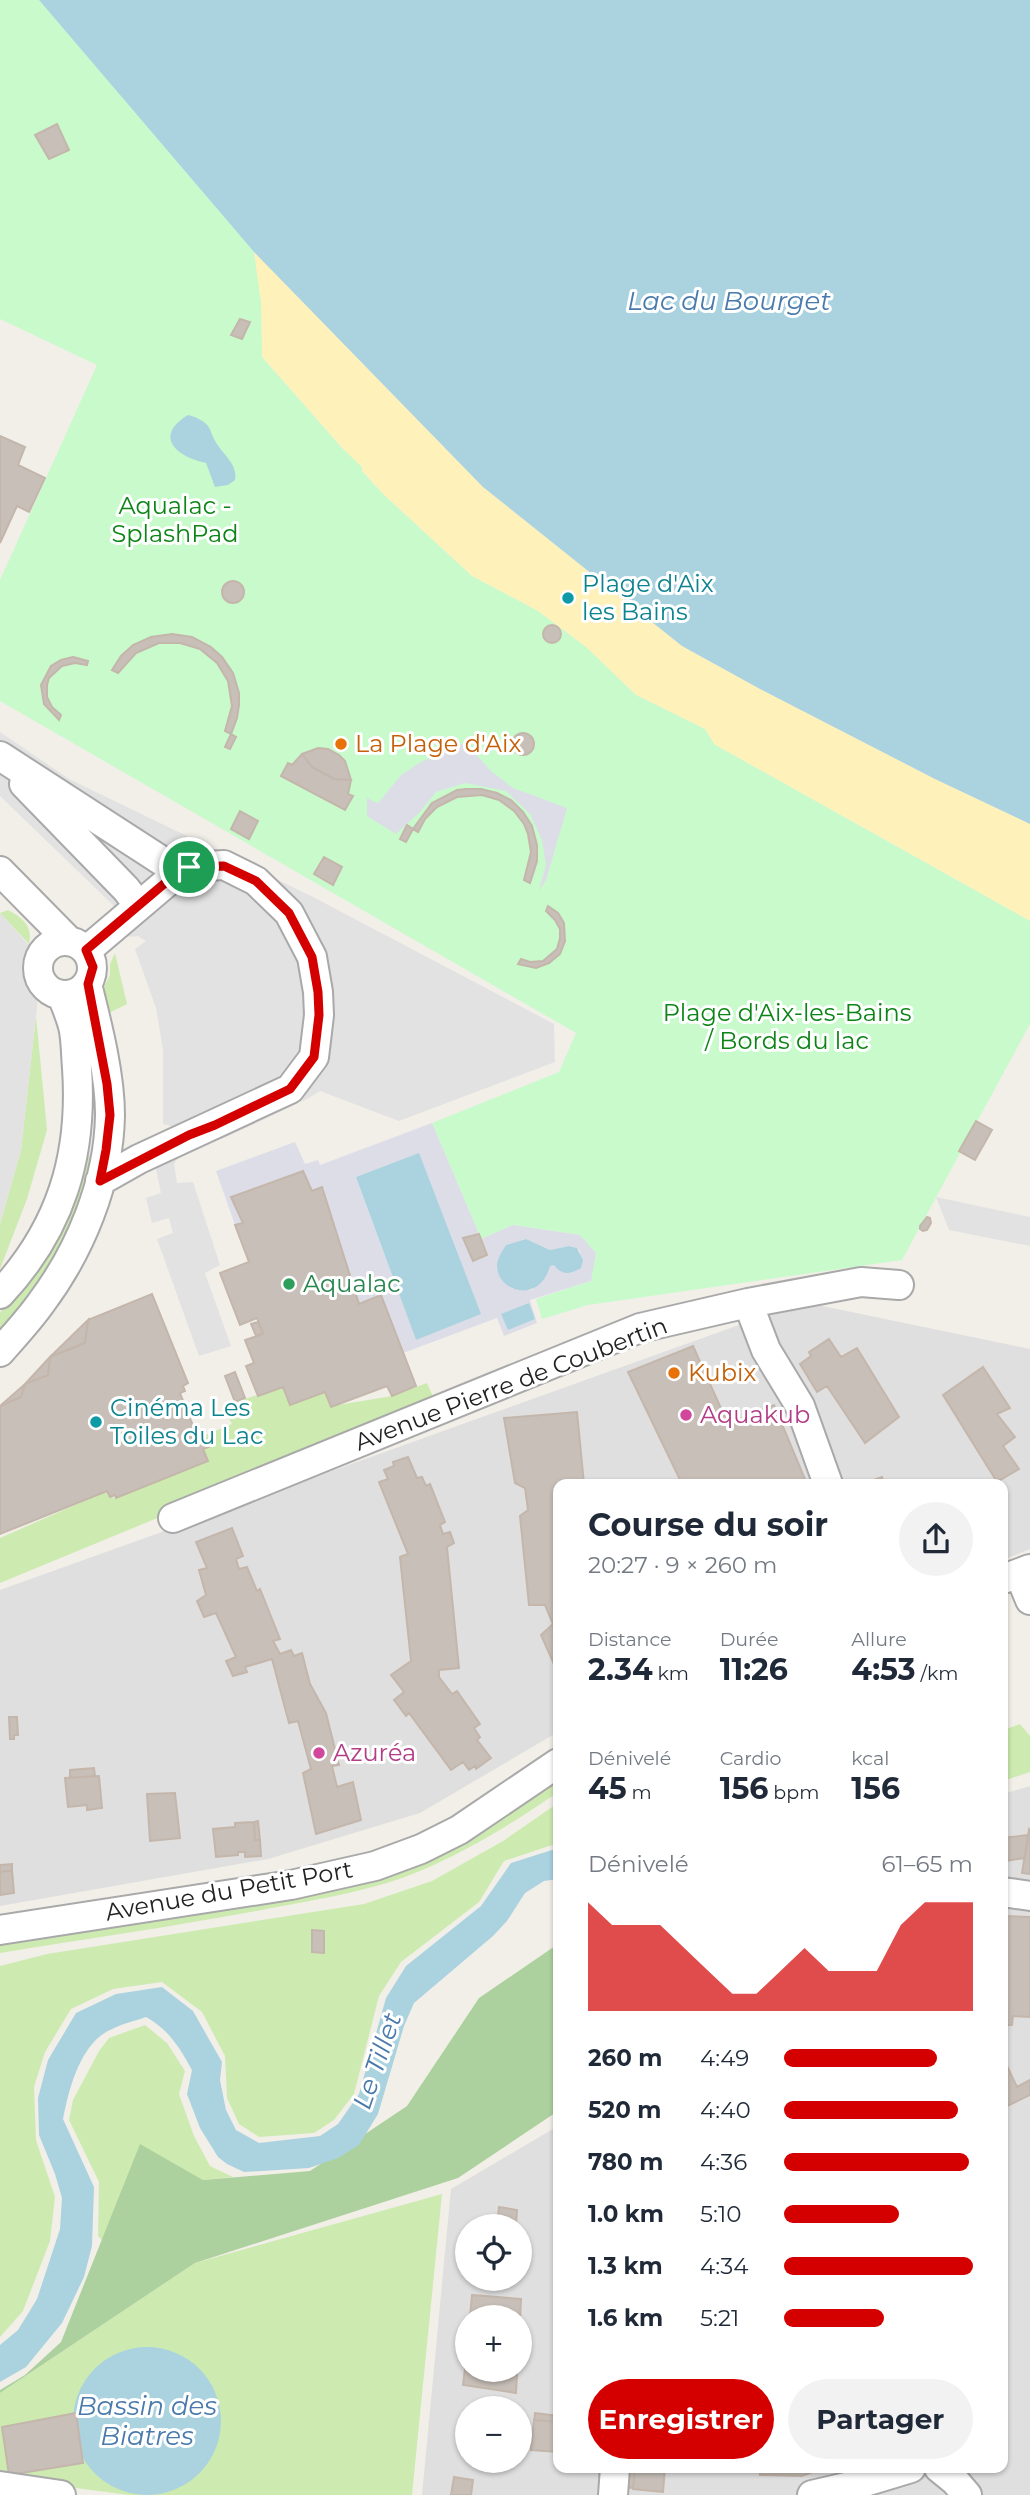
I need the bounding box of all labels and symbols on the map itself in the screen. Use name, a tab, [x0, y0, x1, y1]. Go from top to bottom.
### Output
water label: Lac du Bourget	[627, 285, 831, 317]
park label: Aqualac - SplashPad	[112, 491, 238, 548]
place label: Plage d'Aix les Bains	[582, 569, 714, 626]
marker: Plage d'Aix les Bains	[560, 590, 576, 606]
place label: La Plage d'Aix	[355, 729, 521, 758]
marker: La Plage d'Aix	[333, 736, 349, 752]
pin	[159, 837, 219, 897]
park label: Plage d'Aix-les-Bains / Bords du lac	[663, 998, 911, 1055]
place label: Aqualac	[303, 1269, 401, 1298]
marker: Aqualac	[281, 1276, 297, 1292]
street label: Avenue Pierre de Coubertin	[350, 1310, 671, 1457]
place label: Kubix	[688, 1358, 756, 1387]
marker: Kubix	[666, 1365, 682, 1381]
place label: Cinéma Les Toiles du Lac	[110, 1393, 263, 1450]
place label: Aquakub	[700, 1400, 810, 1429]
marker: Aquakub	[678, 1407, 694, 1423]
marker: Cinéma Les Toiles du Lac	[88, 1414, 104, 1430]
place label: Azuréa	[333, 1738, 416, 1767]
marker: Azuréa	[311, 1745, 327, 1761]
street label: Avenue du Petit Port	[103, 1854, 355, 1927]
water label: Le Tillet	[346, 2008, 409, 2113]
water label: Bassin des Biatres	[77, 2390, 217, 2452]

